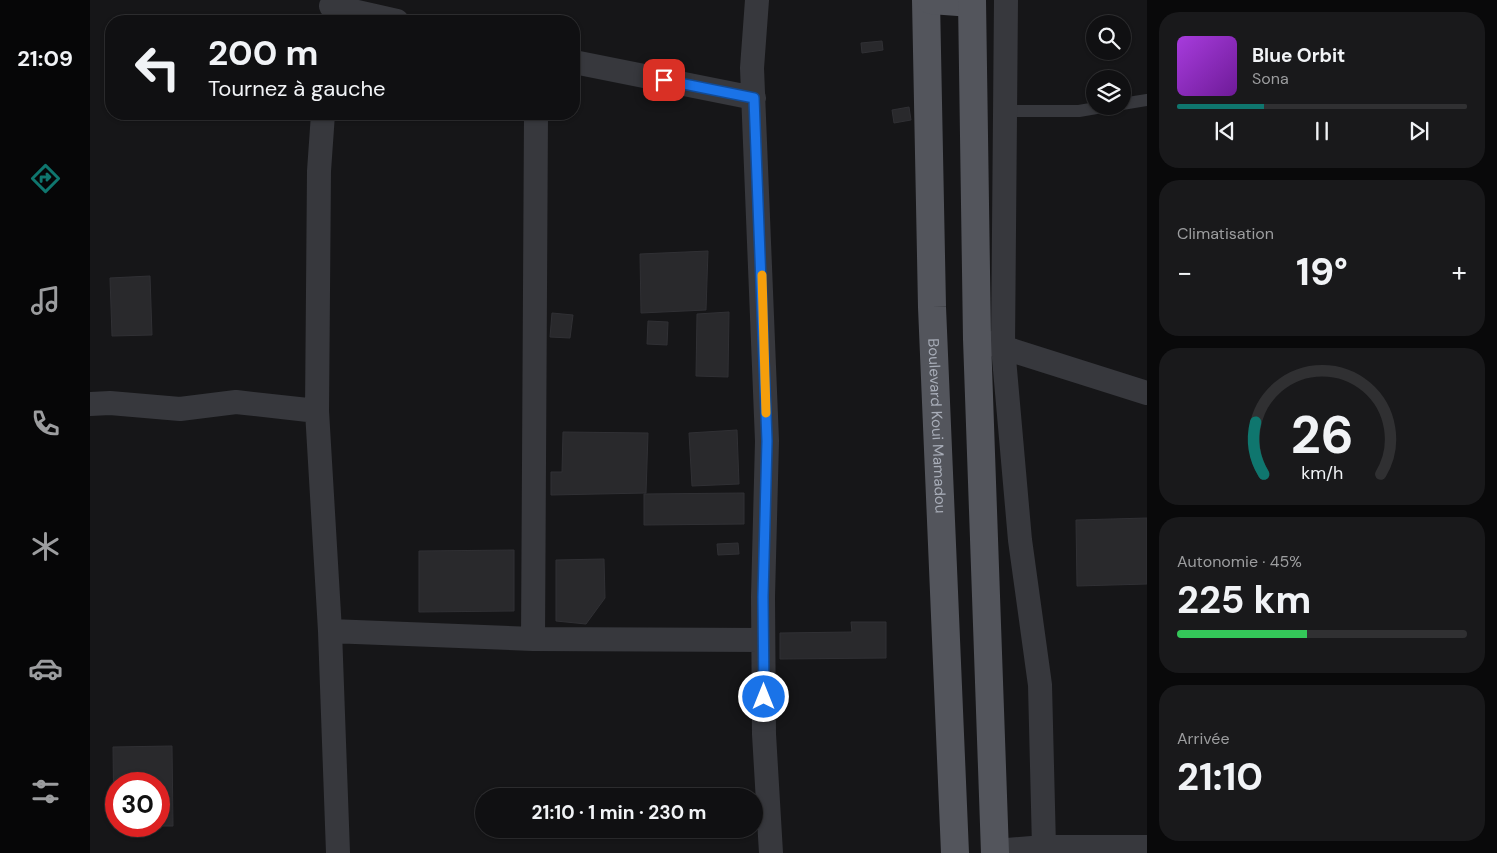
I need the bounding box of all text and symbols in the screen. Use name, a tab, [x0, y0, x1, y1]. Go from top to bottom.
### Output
map controls	[1086, 15, 1131, 115]
button: search	[1086, 15, 1131, 60]
text: 200 m	[208, 30, 319, 76]
icon: left	[125, 35, 190, 100]
text: Blue Orbit	[1252, 43, 1345, 68]
text: 21:09	[17, 44, 73, 73]
pin	[643, 59, 685, 101]
icon: arrive	[650, 66, 678, 94]
text: Sona	[1252, 68, 1289, 89]
button: layers	[1086, 70, 1131, 115]
text: Tournez à gauche	[208, 74, 386, 103]
icon: previous	[1211, 117, 1239, 145]
icon: pause	[1308, 117, 1336, 145]
icon: next	[1405, 117, 1433, 145]
icon: directions	[28, 161, 63, 196]
text: Climatisation	[1177, 223, 1274, 244]
text: 19°	[1296, 247, 1348, 297]
text: −	[1177, 254, 1192, 291]
text: +	[1452, 254, 1467, 291]
icon: music	[28, 283, 63, 318]
street label: Boulevard Koui Mamadou	[923, 338, 951, 514]
text: 26	[1291, 401, 1353, 469]
icon: phone	[28, 406, 63, 441]
text: km/h	[1301, 461, 1343, 485]
icon: climate	[28, 529, 63, 564]
text: Autonomie · 45%	[1177, 551, 1302, 572]
text: 225 km	[1177, 575, 1311, 625]
icon: car	[28, 651, 63, 686]
position arrow	[737, 670, 789, 722]
text: Arrivée	[1177, 728, 1230, 749]
text: 21:10	[1177, 752, 1263, 802]
speed limit sign: 30	[105, 772, 170, 837]
icon: filters	[28, 774, 63, 809]
text: 21:10 · 1 min · 230 m	[532, 800, 706, 825]

